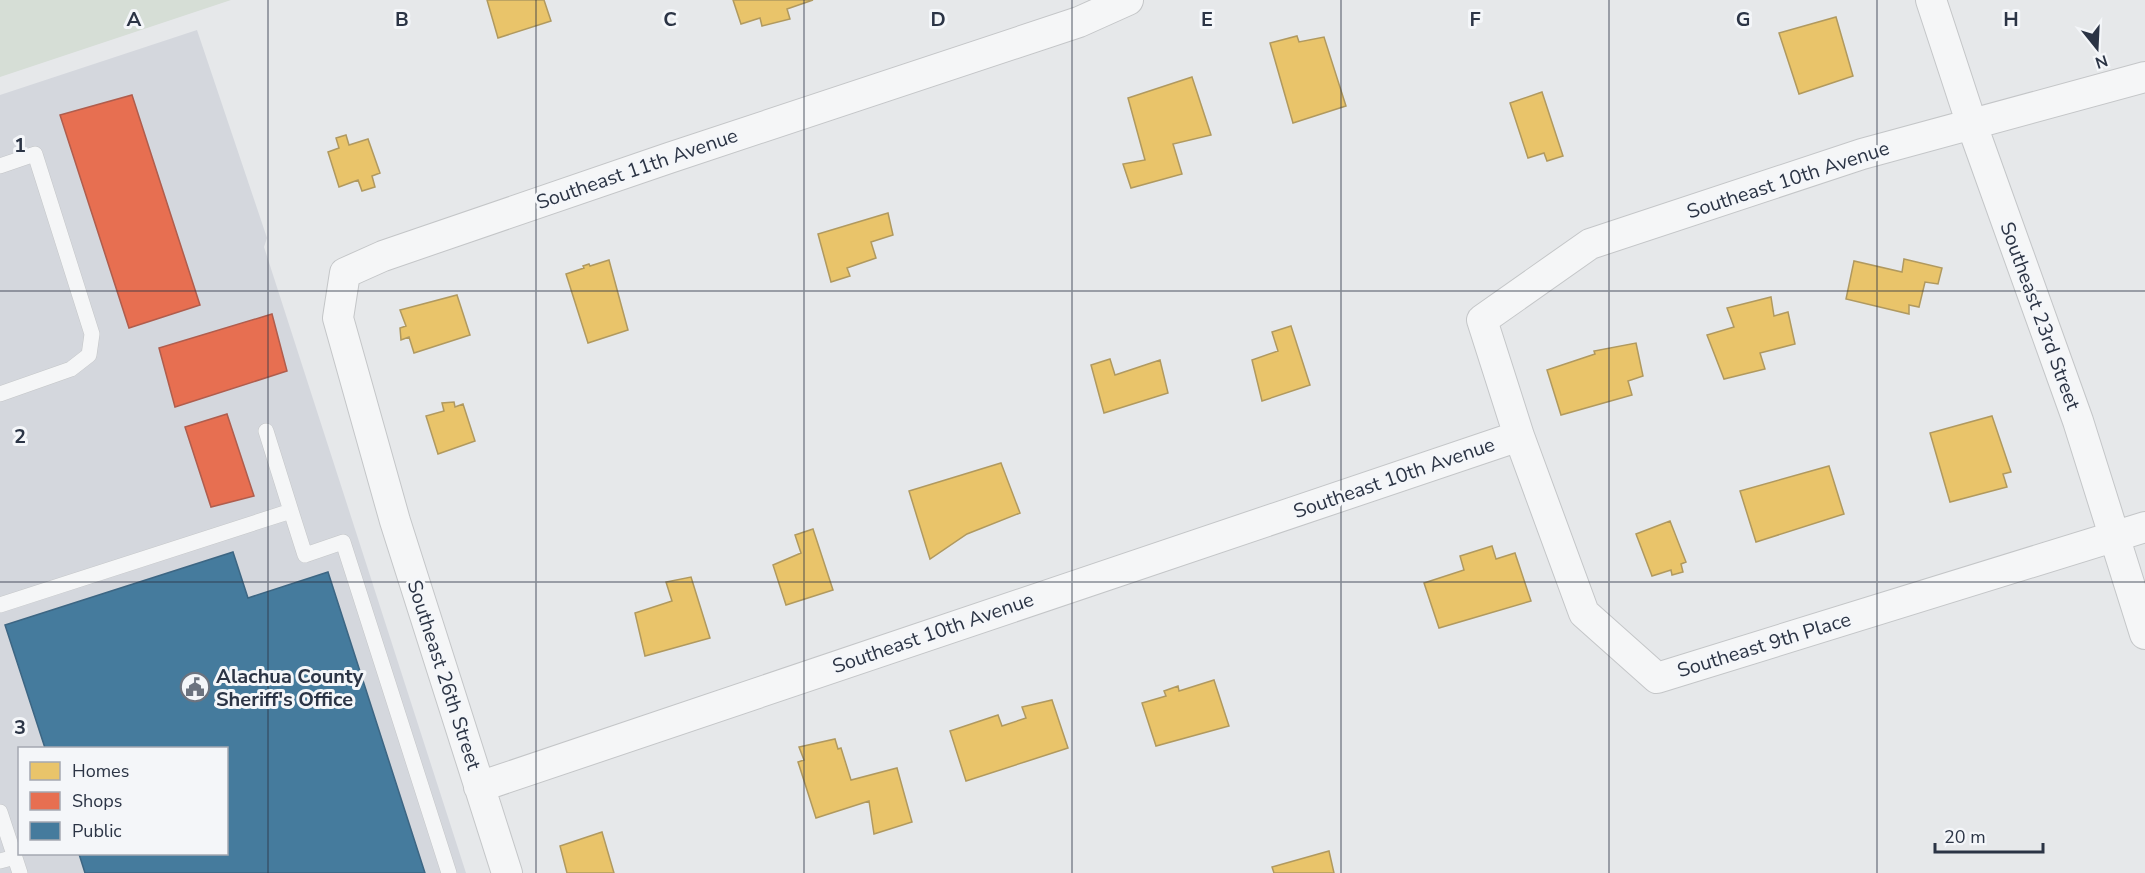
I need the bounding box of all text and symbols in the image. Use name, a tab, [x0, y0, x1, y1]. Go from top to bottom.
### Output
text: A	[127, 6, 142, 33]
text: B	[395, 6, 409, 33]
text: C	[663, 6, 677, 33]
text: D	[930, 6, 946, 33]
text: E	[1201, 6, 1213, 33]
text: F	[1469, 6, 1481, 33]
text: G	[1736, 6, 1750, 33]
text: H	[2003, 6, 2019, 33]
north arrow	[2067, 18, 2127, 78]
text: N	[2092, 49, 2110, 74]
street label: Southeast 11th Avenue	[533, 122, 741, 216]
text: 1	[14, 132, 26, 159]
street label: Southeast 10th Avenue	[1683, 134, 1893, 226]
street label: Southeast 23rd Street	[1993, 218, 2087, 415]
text: 2	[14, 423, 26, 450]
street label: Southeast 10th Avenue	[1290, 431, 1498, 525]
street label: Southeast 26th Street	[401, 577, 488, 774]
street label: Southeast 10th Avenue	[829, 586, 1037, 680]
street label: Southeast 9th Place	[1674, 606, 1854, 684]
place label: Alachua County Sheriff's Office	[216, 663, 364, 713]
public building icon: Alachua County Sheriff's Office	[179, 671, 211, 703]
text: 3	[14, 714, 26, 741]
legend	[18, 747, 228, 855]
text: Homes	[72, 759, 129, 783]
text: Shops	[72, 789, 122, 813]
scale bar	[1935, 816, 2043, 854]
text: Public	[72, 819, 122, 843]
text: 20 m	[1944, 825, 1986, 849]

